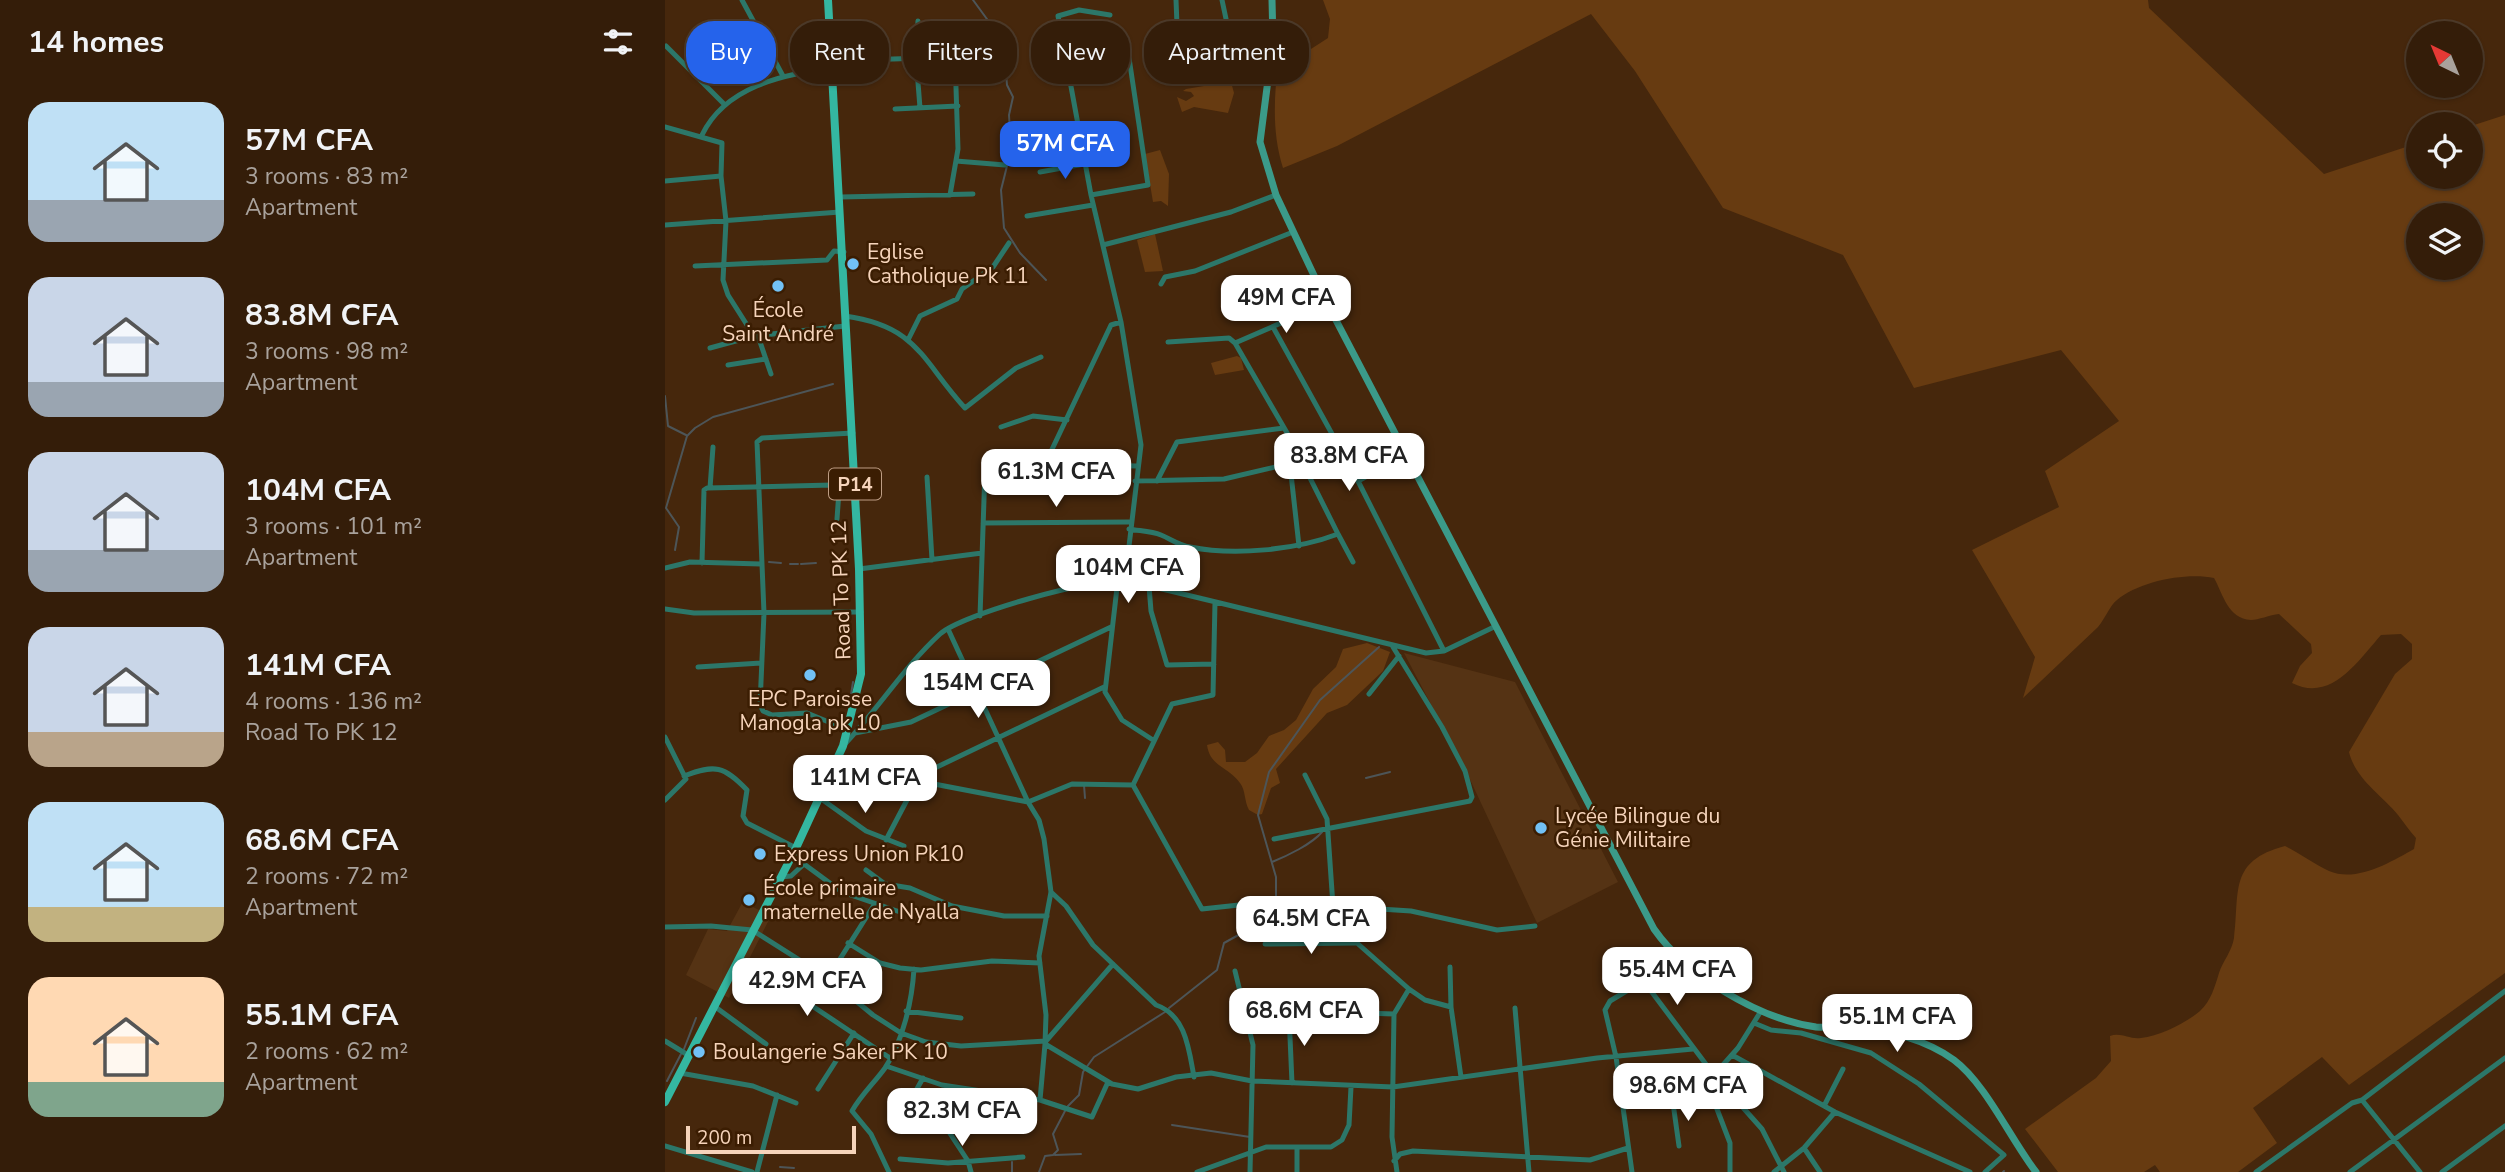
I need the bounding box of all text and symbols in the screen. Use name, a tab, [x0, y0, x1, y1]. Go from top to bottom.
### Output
chip: Buy	[686, 21, 776, 84]
chip: Rent	[790, 21, 889, 84]
chip: Filters	[903, 21, 1017, 84]
chip: New	[1031, 21, 1130, 84]
chip: Apartment	[1144, 21, 1309, 84]
north arrow	[2406, 21, 2483, 98]
map controls	[2406, 21, 2483, 280]
text: 14 homes	[28, 22, 164, 63]
icon: filters	[599, 23, 637, 61]
button: locate	[2406, 112, 2483, 189]
text: 57M CFA	[245, 120, 373, 161]
pin: 57M CFA	[1000, 122, 1130, 181]
text: 57M CFA	[1016, 128, 1114, 159]
icon: home	[84, 130, 168, 214]
text: 3 rooms · 83 m²	[245, 161, 408, 192]
text: Apartment	[245, 192, 357, 223]
button: layers	[2406, 203, 2483, 280]
place label: Eglise Catholique Pk 11	[867, 238, 1029, 290]
marker: Eglise Catholique Pk 11	[845, 256, 861, 272]
pin: 49M CFA	[1221, 276, 1351, 335]
marker: École Saint André	[770, 278, 786, 294]
text: 49M CFA	[1237, 282, 1335, 313]
text: 83.8M CFA	[245, 295, 398, 336]
place label: École Saint André	[722, 296, 834, 348]
icon: home	[84, 305, 168, 389]
text: 3 rooms · 98 m²	[245, 336, 408, 367]
text: Apartment	[245, 367, 357, 398]
pin: 83.8M CFA	[1269, 434, 1429, 493]
text: 83.8M CFA	[1290, 440, 1408, 471]
pin: 61.3M CFA	[976, 449, 1136, 509]
text: 61.3M CFA	[997, 456, 1115, 487]
road number: P14	[829, 468, 881, 499]
text: 104M CFA	[245, 470, 391, 511]
icon: home	[84, 480, 168, 564]
text: 3 rooms · 101 m²	[245, 511, 422, 542]
street label: Road To PK 12	[825, 520, 857, 660]
text: Apartment	[245, 542, 357, 573]
pin: 104M CFA	[1056, 546, 1200, 605]
text: 104M CFA	[1072, 552, 1184, 583]
text: 141M CFA	[245, 645, 391, 686]
icon: home	[84, 655, 168, 739]
pin: 154M CFA	[906, 660, 1050, 720]
marker: EPC Paroisse Manogla pk 10	[802, 667, 818, 683]
text: 154M CFA	[922, 667, 1034, 698]
place label: EPC Paroisse Manogla pk 10	[739, 685, 881, 737]
text: 4 rooms · 136 m²	[245, 686, 422, 717]
text: Road To PK 12	[245, 717, 398, 748]
pin: 141M CFA	[793, 756, 937, 815]
text: 141M CFA	[809, 762, 921, 793]
place label: Lycée Bilingue du Génie Militaire	[1555, 802, 1720, 854]
text: 68.6M CFA	[245, 820, 398, 861]
marker: Lycée Bilingue du Génie Militaire	[1533, 820, 1549, 836]
icon: home	[84, 830, 168, 914]
place label: Express Union Pk10	[774, 840, 964, 868]
marker: Express Union Pk10	[752, 846, 768, 862]
text: 2 rooms · 72 m²	[245, 861, 408, 892]
place label: École primaire maternelle de Nyalla	[763, 874, 960, 926]
text: Apartment	[245, 892, 357, 923]
marker: École primaire maternelle de Nyalla	[741, 892, 757, 908]
pin: 64.5M CFA	[1231, 897, 1391, 956]
text: 64.5M CFA	[1252, 903, 1370, 934]
pin: 55.4M CFA	[1597, 948, 1757, 1007]
text: 55.4M CFA	[1618, 954, 1736, 985]
pin: 42.9M CFA	[727, 958, 887, 1018]
text: 42.9M CFA	[748, 965, 866, 996]
pin: 68.6M CFA	[1224, 988, 1384, 1048]
text: 55.1M CFA	[245, 995, 398, 1036]
text: 68.6M CFA	[1245, 995, 1363, 1026]
pin: 55.1M CFA	[1817, 995, 1977, 1054]
text: 55.1M CFA	[1838, 1001, 1956, 1032]
icon: home	[84, 1005, 168, 1089]
text: 2 rooms · 62 m²	[245, 1036, 408, 1067]
place label: Boulangerie Saker PK 10	[713, 1038, 948, 1066]
marker: Boulangerie Saker PK 10	[691, 1044, 707, 1060]
pin: 98.6M CFA	[1608, 1064, 1768, 1123]
text: Apartment	[245, 1067, 357, 1098]
text: 98.6M CFA	[1629, 1070, 1747, 1101]
pin: 82.3M CFA	[882, 1088, 1042, 1148]
text: 82.3M CFA	[903, 1095, 1021, 1126]
scale bar	[686, 1123, 856, 1155]
text: 200 m	[697, 1125, 752, 1151]

